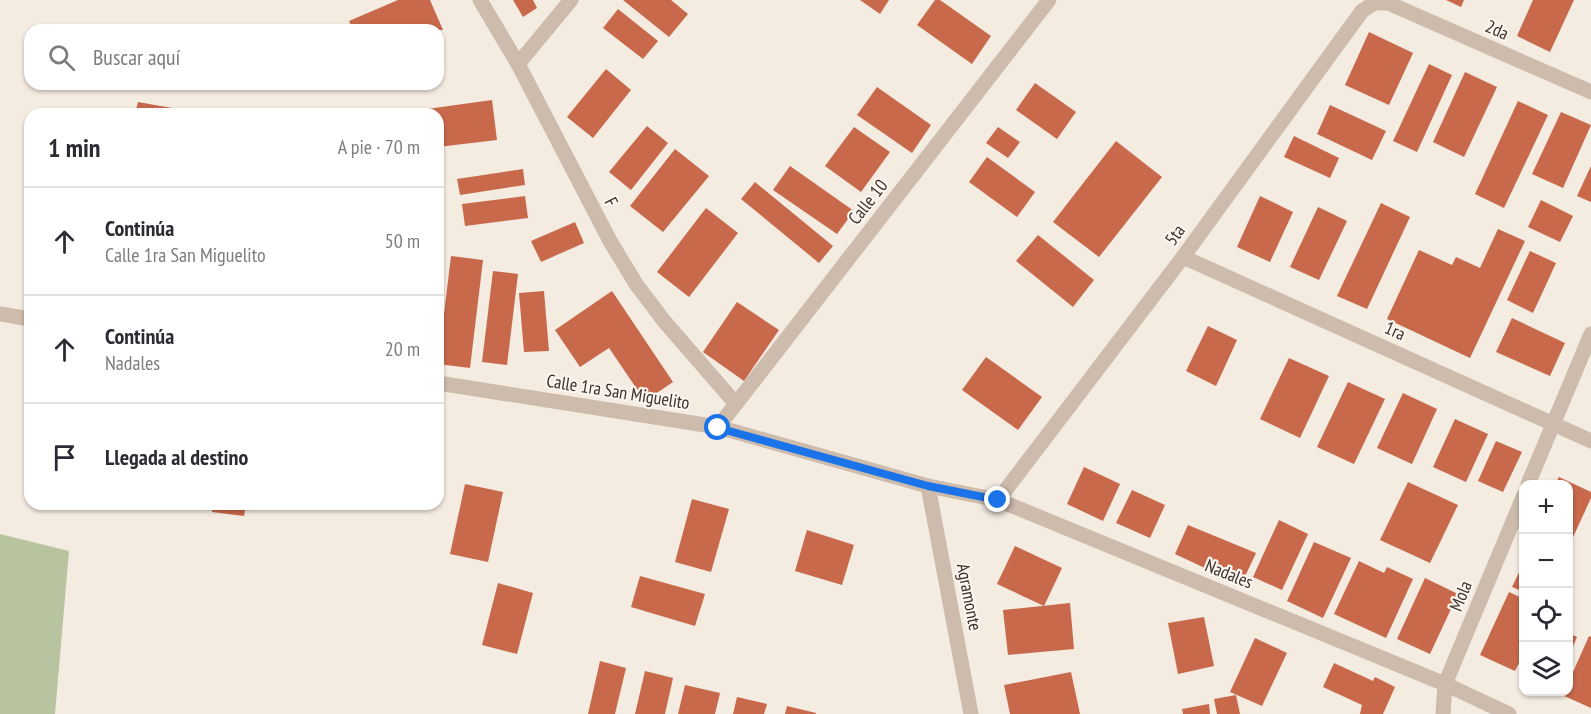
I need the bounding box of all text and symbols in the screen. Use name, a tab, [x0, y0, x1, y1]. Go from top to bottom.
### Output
street label: 2da	[1482, 14, 1512, 45]
search box	[24, 24, 444, 90]
icon: search	[45, 41, 78, 74]
text: Buscar aquí	[93, 43, 180, 71]
text: 1 min	[48, 131, 101, 164]
text: A pie · 70 m	[338, 134, 420, 160]
street label: Calle 10	[843, 174, 892, 229]
street label: F	[600, 193, 623, 210]
text: Continúa	[105, 214, 174, 242]
street label: 5ta	[1159, 220, 1190, 250]
icon: ahead	[48, 225, 81, 258]
text: 50 m	[385, 228, 420, 254]
text: Calle 1ra San Miguelito	[105, 242, 266, 268]
street label: 1ra	[1381, 316, 1409, 345]
text: Continúa	[105, 322, 174, 350]
icon: ahead	[48, 333, 81, 366]
text: 20 m	[385, 336, 420, 362]
text: Nadales	[105, 350, 160, 376]
street label: Calle 1ra San Miguelito	[545, 369, 692, 414]
route start	[704, 414, 730, 440]
icon: arrive	[48, 441, 81, 474]
text: Llegada al destino	[105, 443, 248, 471]
map controls	[1519, 480, 1573, 696]
button: +	[1519, 480, 1573, 534]
route end	[984, 486, 1010, 512]
button: −	[1519, 534, 1573, 588]
street label: Nadales	[1202, 554, 1256, 593]
street label: Agramonte	[952, 561, 987, 632]
street label: Mola	[1444, 577, 1477, 614]
button: locate	[1519, 588, 1573, 642]
button: layers	[1519, 642, 1573, 696]

